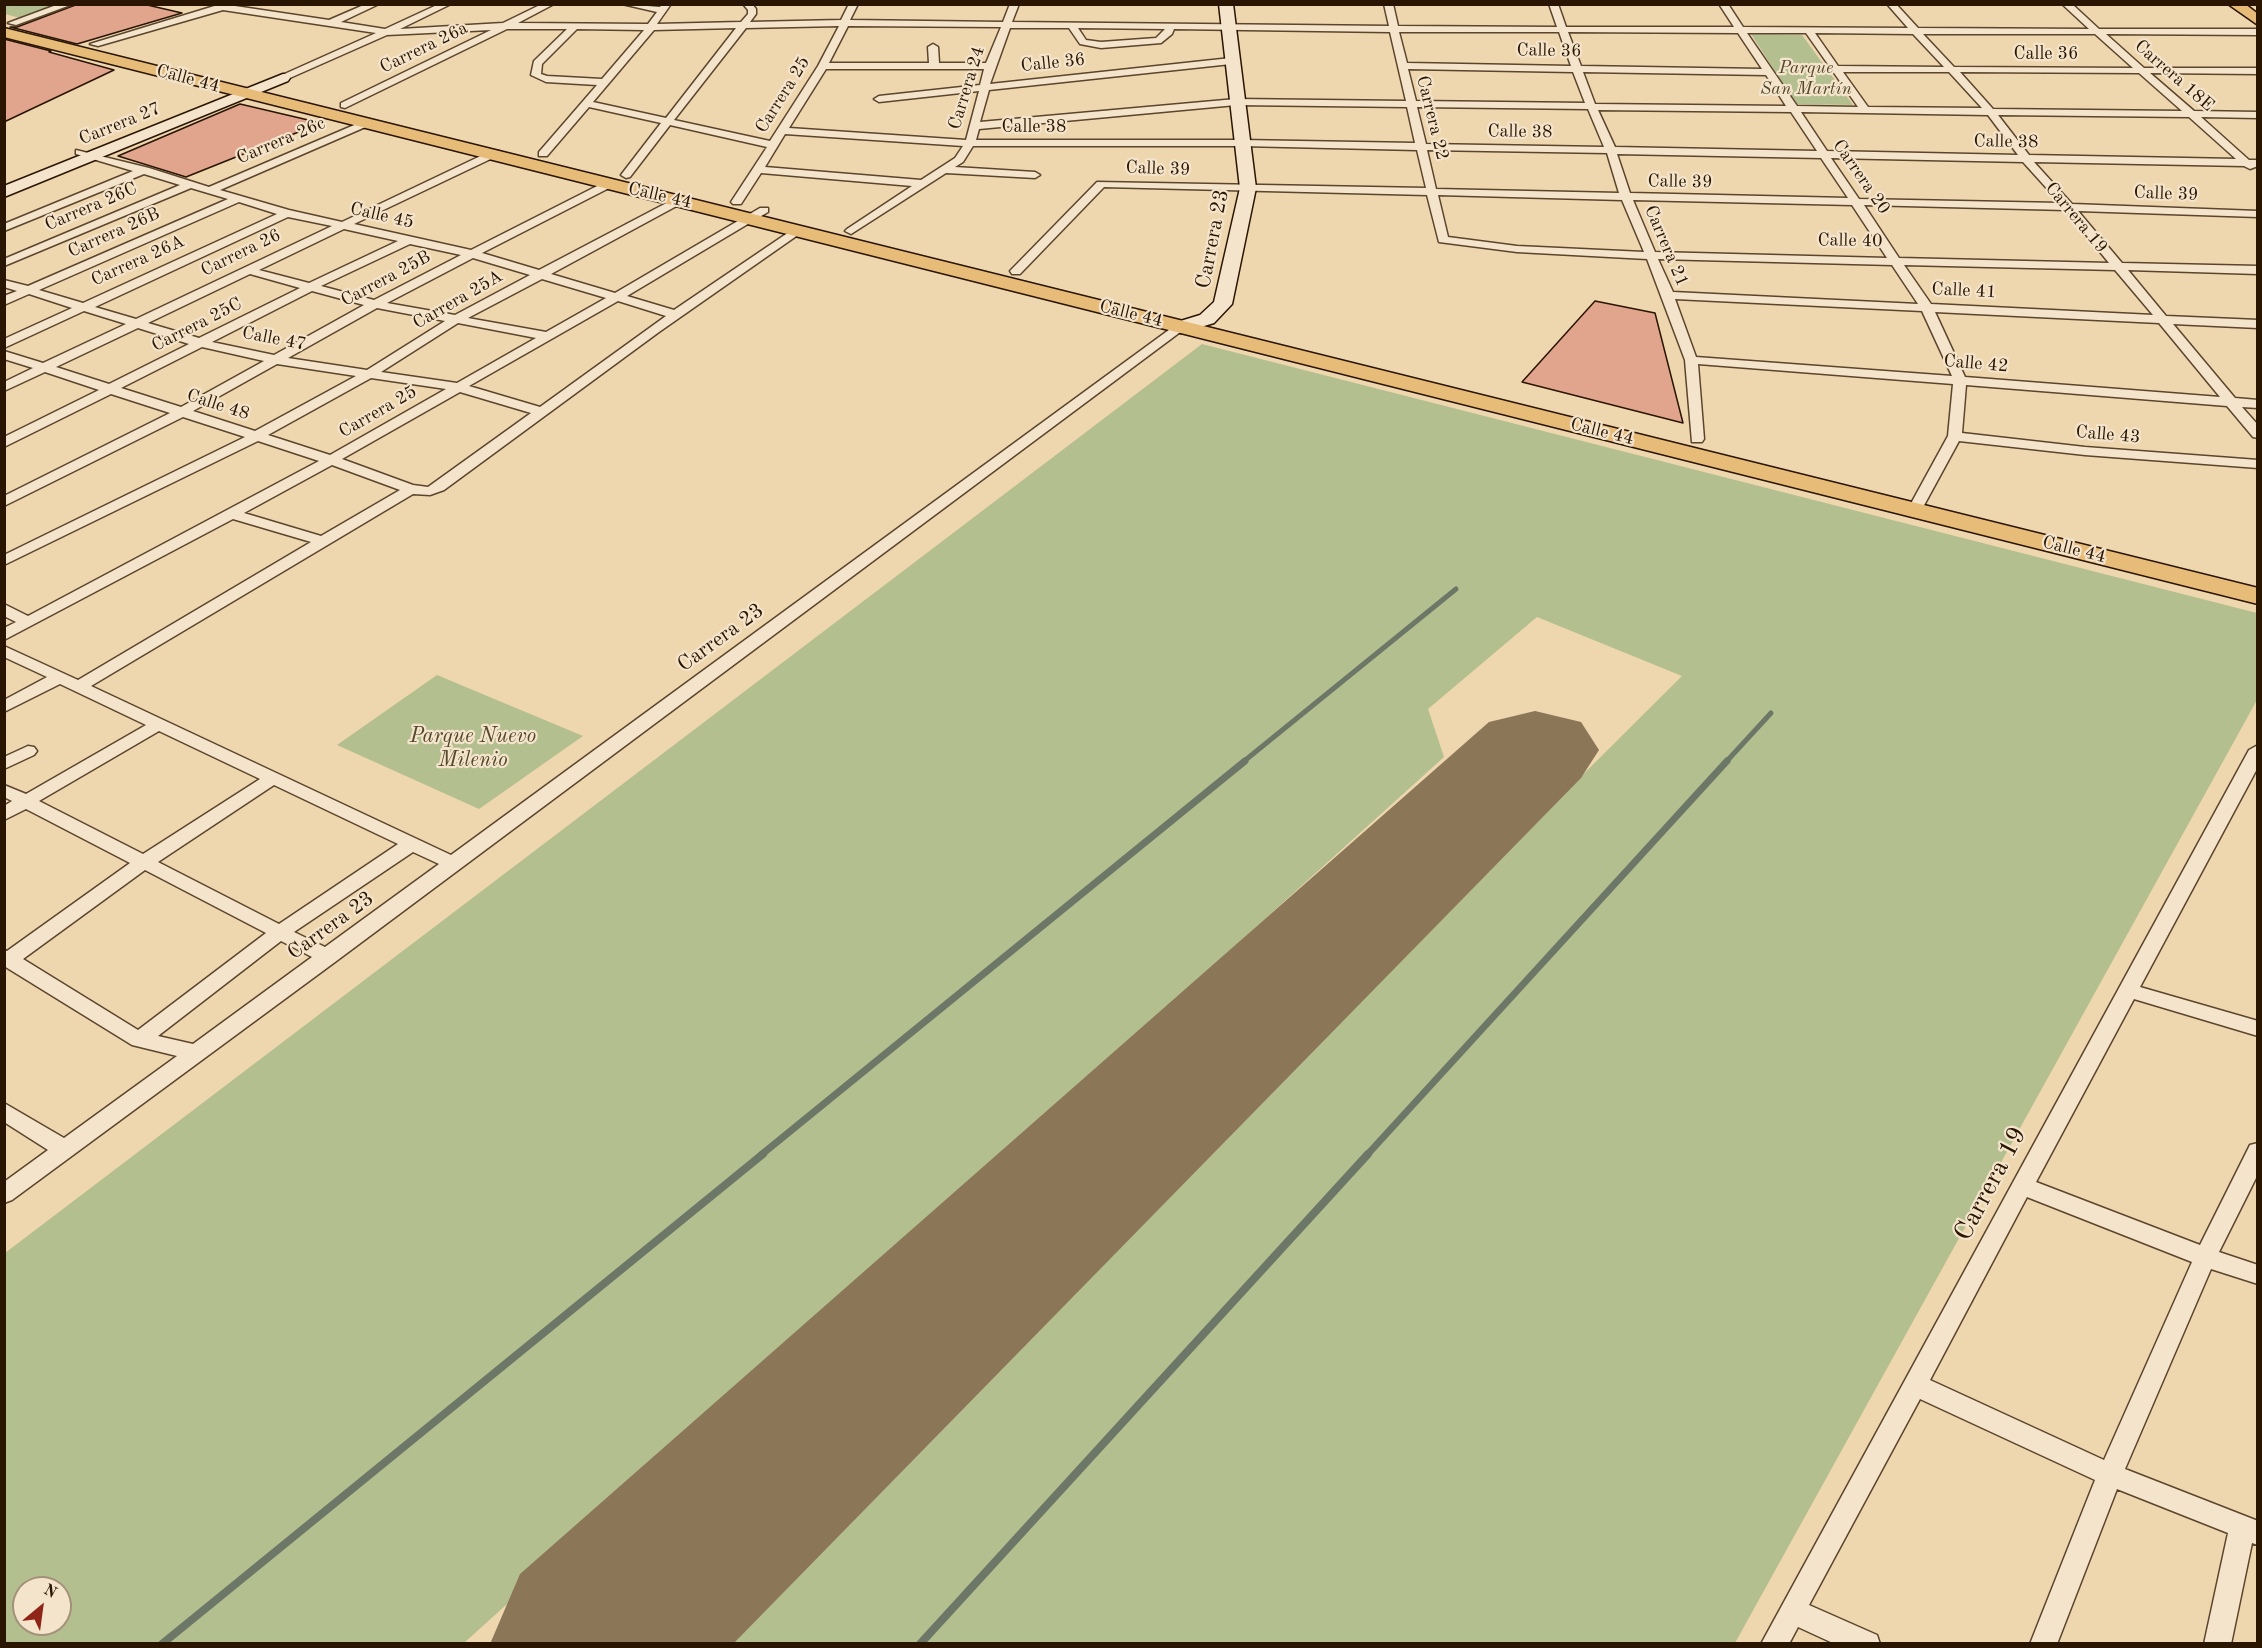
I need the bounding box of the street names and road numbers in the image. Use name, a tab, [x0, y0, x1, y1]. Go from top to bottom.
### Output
street label: Carrera 26a	[377, 17, 471, 79]
street label: Carrera 18E	[2130, 36, 2218, 116]
street label: Calle 36	[1516, 40, 1582, 62]
street label: Calle 36	[2014, 43, 2078, 65]
street label: Carrera 24	[944, 44, 990, 132]
street label: Calle 36	[1020, 49, 1086, 77]
street label: Carrera 25	[751, 53, 815, 137]
street label: Calle 44	[154, 60, 222, 98]
street label: Carrera 22	[1411, 74, 1453, 162]
street label: Carrera 27	[76, 98, 164, 150]
street label: Carrera 26c	[234, 113, 328, 169]
street label: Calle 38	[1002, 116, 1066, 138]
street label: Calle 38	[1487, 121, 1553, 143]
street label: Calle 38	[1973, 131, 2039, 153]
street label: Carrera 20	[1827, 136, 1895, 218]
street label: Calle 39	[1125, 157, 1191, 181]
street label: Calle 39	[1647, 171, 1713, 193]
street label: Carrera 26C	[42, 178, 140, 236]
street label: Calle 44	[626, 178, 694, 214]
street label: Carrera 19	[2040, 178, 2112, 258]
street label: Calle 39	[2133, 182, 2199, 206]
street label: Carrera 23	[1191, 187, 1235, 291]
street label: Calle 45	[348, 198, 416, 234]
street label: Carrera 21	[1639, 202, 1693, 290]
street label: Carrera 26B	[65, 203, 163, 263]
street label: Carrera 26	[198, 224, 284, 282]
street label: Calle 40	[1817, 230, 1883, 252]
street label: Carrera 26A	[88, 231, 188, 291]
street label: Carrera 25B	[337, 246, 435, 312]
street label: Carrera 25A	[409, 266, 507, 334]
street label: Calle 41	[1931, 279, 1997, 303]
street label: Carrera 25C	[148, 293, 246, 357]
street label: Calle 44	[1097, 296, 1165, 332]
street label: Calle 47	[240, 322, 308, 356]
street label: Calle 42	[1943, 350, 2009, 378]
street label: Carrera 25	[335, 381, 421, 443]
street label: Calle 48	[184, 385, 252, 425]
street label: Calle 44	[1568, 414, 1636, 450]
street label: Calle 43	[2075, 421, 2141, 449]
street label: Calle 44	[2040, 532, 2108, 568]
street label: Carrera 23	[673, 598, 769, 678]
street label: Carrera 23	[283, 886, 379, 966]
street label: Carrera 19	[1948, 1122, 2034, 1246]

